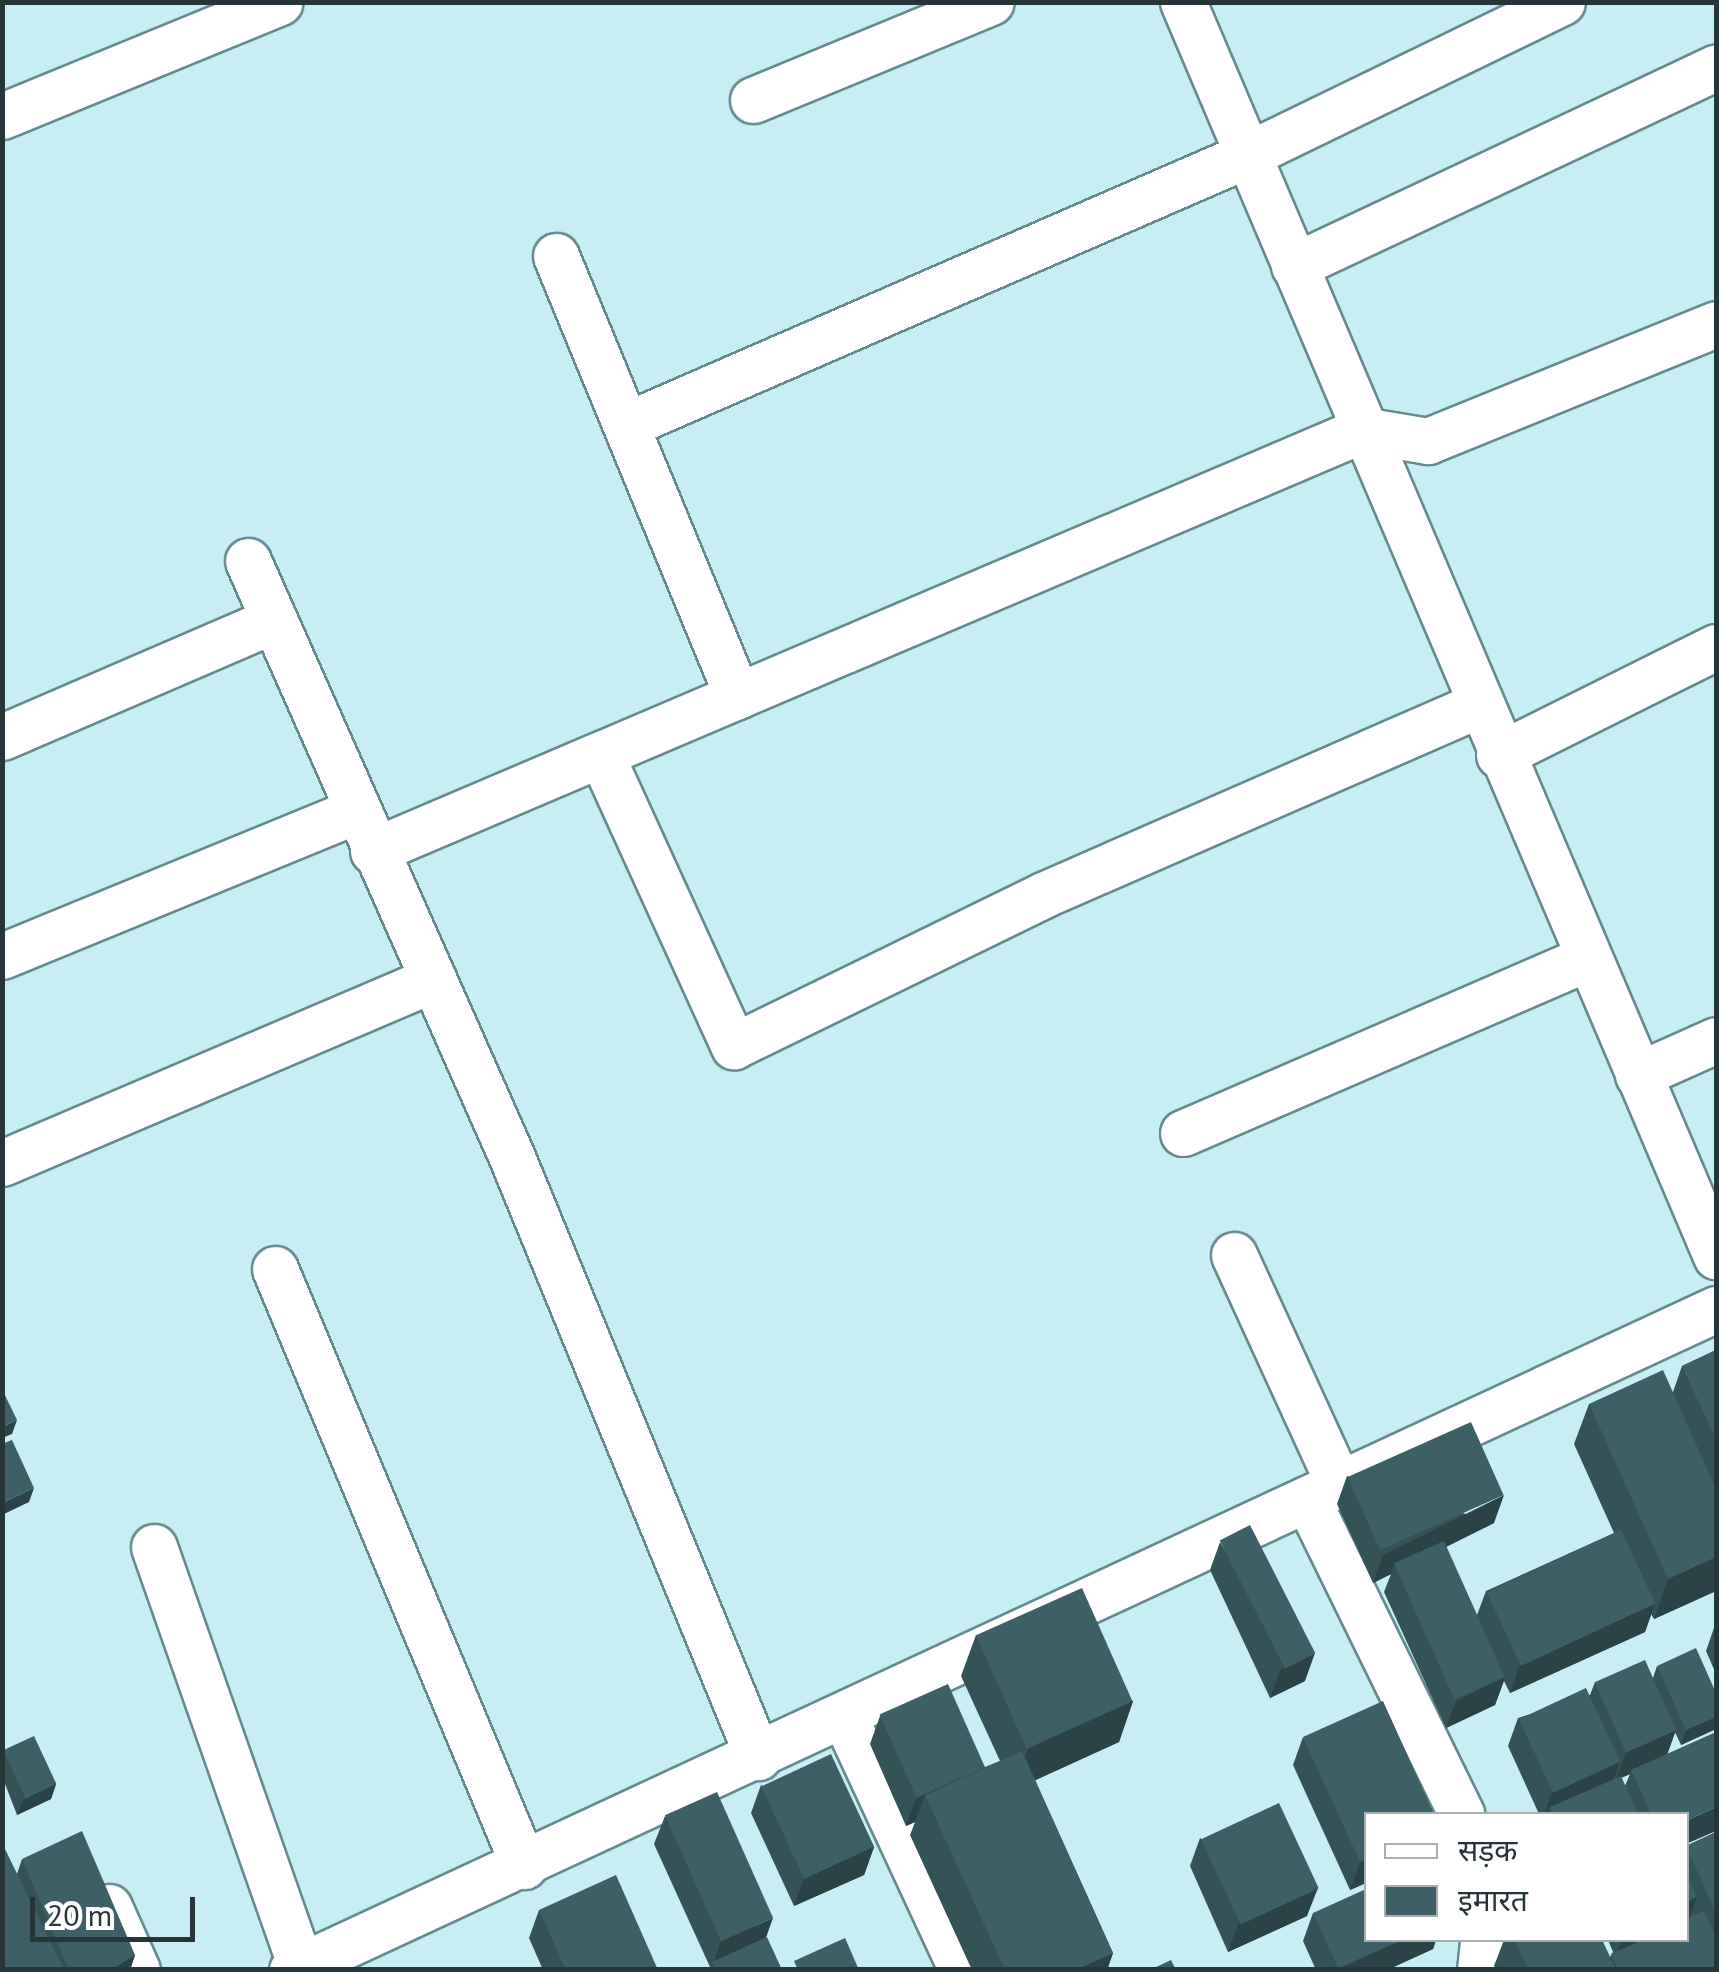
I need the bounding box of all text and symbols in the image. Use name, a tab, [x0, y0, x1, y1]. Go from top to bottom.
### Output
legend	[1364, 1812, 1689, 1942]
text: सड़क	[1458, 1830, 1517, 1869]
scale bar	[35, 1877, 200, 1939]
text: इमारत	[1458, 1880, 1528, 1919]
text: 20 m	[47, 1895, 112, 1934]

